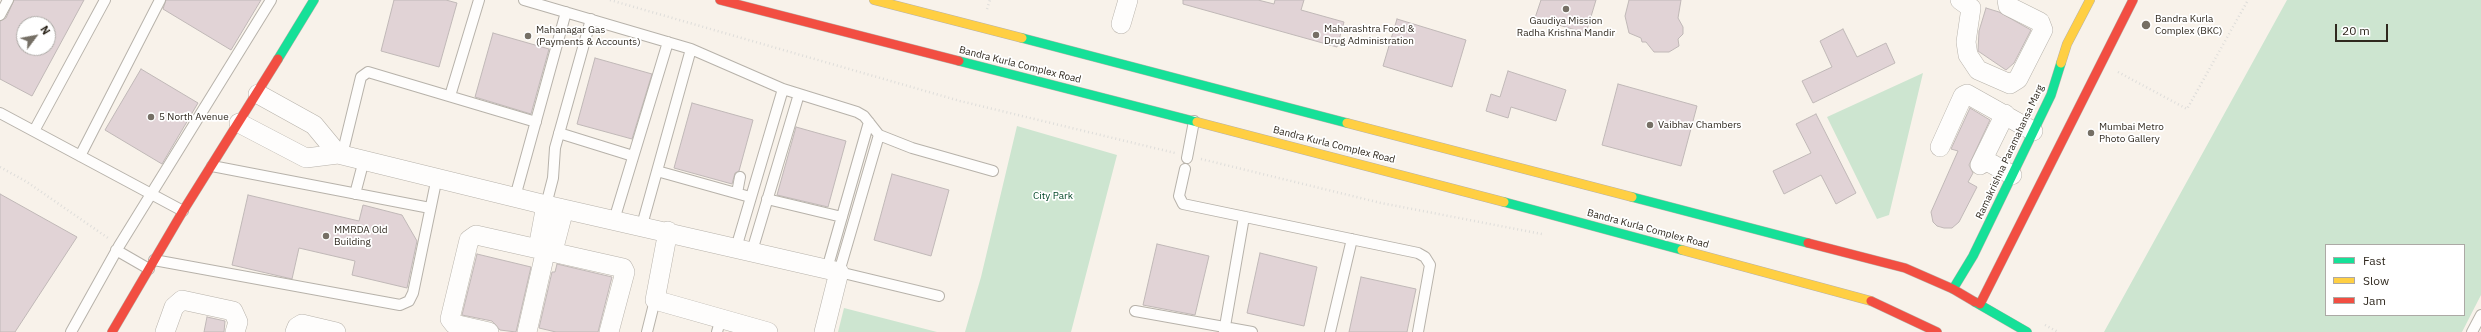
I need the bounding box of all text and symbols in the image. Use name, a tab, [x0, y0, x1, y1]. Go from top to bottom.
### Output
marker: Gaudiya Mission Radha Krishna Mandir	[1561, 4, 1571, 14]
place label: Bandra Kurla Complex (BKC)	[2155, 13, 2222, 36]
place label: Gaudiya Mission Radha Krishna Mandir	[1517, 15, 1615, 38]
north arrow	[16, 16, 56, 56]
scale bar	[2337, 16, 2390, 42]
marker: Bandra Kurla Complex (BKC)	[2140, 19, 2152, 31]
text: N	[37, 23, 53, 37]
place label: Maharashtra Food & Drug Administration	[1324, 23, 1414, 46]
text: 20 m	[2342, 23, 2370, 38]
place label: Mahanagar Gas (Payments & Accounts)	[536, 24, 641, 48]
marker: Maharashtra Food & Drug Administration	[1311, 30, 1321, 40]
marker: Mahanagar Gas (Payments & Accounts)	[523, 31, 533, 41]
street label: Bandra Kurla Complex Road	[958, 44, 1082, 86]
street label: Ramakrishna Paramahansa Marg	[1974, 83, 2046, 221]
place label: 5 North Avenue	[159, 111, 229, 123]
marker: 5 North Avenue	[146, 112, 156, 122]
place label: Vaibhav Chambers	[1658, 119, 1741, 131]
marker: Vaibhav Chambers	[1645, 120, 1655, 130]
place label: Mumbai Metro Photo Gallery	[2099, 121, 2164, 144]
street label: Bandra Kurla Complex Road	[1272, 124, 1396, 166]
marker: Mumbai Metro Photo Gallery	[2086, 128, 2096, 138]
park label: City Park	[1033, 190, 1073, 202]
street label: Bandra Kurla Complex Road	[1586, 207, 1710, 251]
place label: MMRDA Old Building	[334, 224, 388, 248]
marker: MMRDA Old Building	[321, 231, 331, 241]
legend	[2325, 244, 2465, 316]
text: Fast	[2363, 253, 2386, 268]
text: Slow	[2363, 273, 2389, 288]
text: Jam	[2363, 293, 2386, 308]

